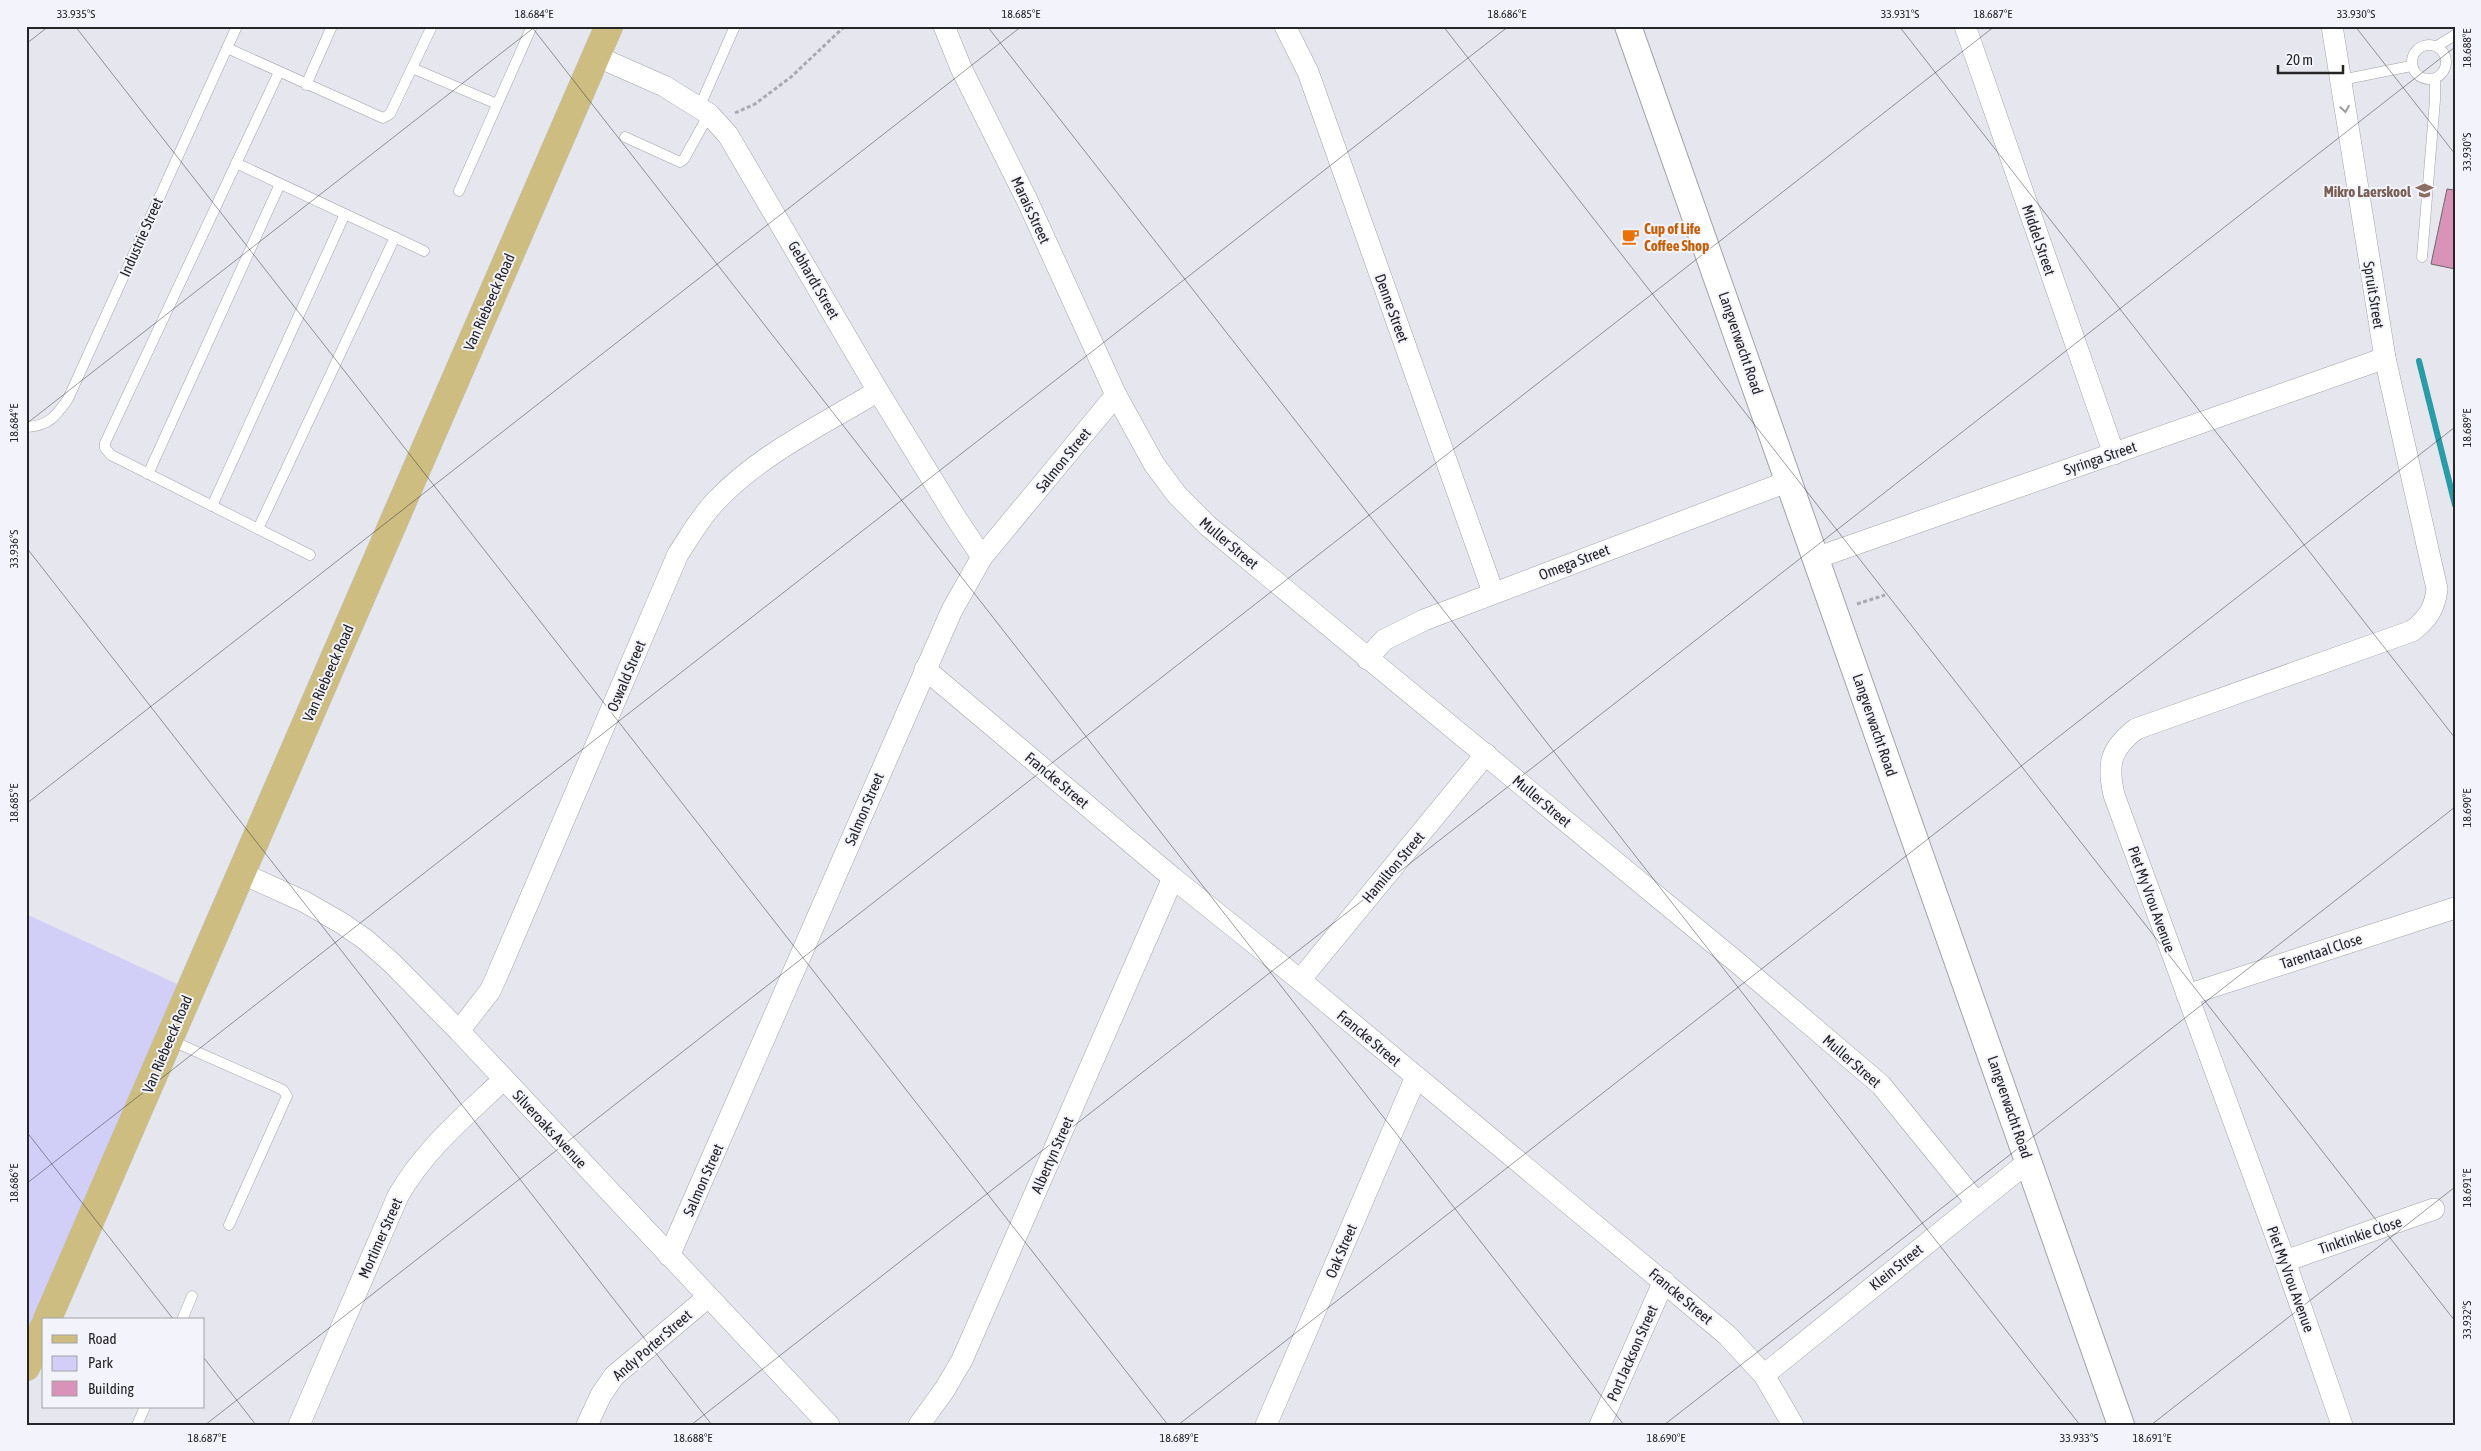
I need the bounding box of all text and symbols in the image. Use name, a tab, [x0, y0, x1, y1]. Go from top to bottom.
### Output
text: 33.935°S	[57, 7, 95, 21]
text: 18.684°E	[515, 7, 553, 21]
text: 18.685°E	[1002, 7, 1040, 21]
text: 18.686°E	[1488, 7, 1526, 21]
text: 33.931°S	[1881, 7, 1919, 21]
text: 18.687°E	[1974, 7, 2012, 21]
text: 33.930°S	[2337, 7, 2375, 21]
text: 18.688°E	[2460, 29, 2474, 67]
scale bar	[2278, 42, 2344, 74]
text: 20 m	[2286, 51, 2313, 68]
one-way arrow	[2339, 105, 2350, 113]
text: 33.930°S	[2460, 133, 2474, 171]
street label: Marais Street	[1008, 174, 1054, 246]
school or university icon: Mikro Laerskool	[2415, 181, 2435, 201]
place label: Mikro Laerskool	[2324, 183, 2412, 200]
street label: Industrie Street	[116, 195, 166, 279]
street label: Middel Street	[2019, 202, 2059, 278]
place label: Cup of Life Coffee Shop	[1644, 220, 1709, 254]
cafe icon: Cup of Life Coffee Shop	[1620, 227, 1640, 247]
street label: Gebhardt Street	[785, 238, 843, 322]
street label: Van Riebeeck Road	[460, 251, 518, 353]
street label: Spruit Street	[2360, 260, 2388, 330]
street label: Denne Street	[1372, 271, 1412, 345]
street label: Langverwacht Road	[1715, 289, 1767, 397]
text: 18.684°E	[7, 404, 21, 442]
text: 18.689°E	[2460, 409, 2474, 447]
street label: Salmon Street	[1032, 425, 1094, 495]
street label: Syringa Street	[2062, 438, 2138, 478]
street label: Muller Street	[1196, 514, 1262, 572]
text: 33.936°S	[7, 530, 21, 568]
street label: Omega Street	[1536, 541, 1612, 583]
street label: Van Riebeeck Road	[299, 622, 357, 724]
street label: Oswald Street	[603, 638, 649, 714]
street label: Langverwacht Road	[1849, 671, 1901, 779]
street label: Francke Street	[1022, 749, 1092, 811]
street label: Salmon Street	[841, 770, 887, 848]
street label: Muller Street	[1509, 772, 1575, 830]
text: 18.685°E	[7, 784, 21, 822]
text: 18.690°E	[2460, 789, 2474, 827]
street label: Hamilton Street	[1358, 828, 1428, 906]
street label: Piet My Vrou Avenue	[2125, 844, 2179, 955]
street label: Tarentaal Close	[2278, 930, 2364, 972]
street label: Van Riebeeck Road	[139, 993, 195, 1095]
street label: Francke Street	[1334, 1007, 1404, 1069]
street label: Muller Street	[1820, 1031, 1884, 1091]
street label: Langverwacht Road	[1984, 1053, 2036, 1161]
street label: Silveroaks Avenue	[510, 1087, 591, 1172]
street label: Albertyn Street	[1028, 1114, 1076, 1196]
street label: Salmon Street	[680, 1141, 726, 1219]
text: 18.686°E	[7, 1164, 21, 1202]
text: 18.691°E	[2460, 1169, 2474, 1207]
street label: Mortimer Street	[355, 1195, 405, 1281]
street label: Tinktinkie Close	[2316, 1213, 2404, 1257]
street label: Oak Street	[1322, 1221, 1360, 1281]
street label: Piet My Vrou Avenue	[2264, 1224, 2318, 1335]
street label: Klein Street	[1866, 1240, 1926, 1294]
street label: Francke Street	[1646, 1265, 1716, 1327]
text: 33.932°S	[2460, 1301, 2474, 1339]
street label: Port Jackson Street	[1603, 1302, 1661, 1404]
street label: Andy Porter Street	[609, 1306, 695, 1384]
legend	[42, 1318, 205, 1408]
text: Road	[88, 1330, 117, 1347]
text: Park	[88, 1354, 113, 1371]
text: Building	[88, 1380, 134, 1397]
text: 18.687°E	[188, 1431, 226, 1445]
text: 18.688°E	[674, 1431, 712, 1445]
text: 18.689°E	[1160, 1431, 1198, 1445]
text: 18.690°E	[1647, 1431, 1685, 1445]
text: 33.933°S	[2060, 1431, 2098, 1445]
text: 18.691°E	[2133, 1431, 2171, 1445]

